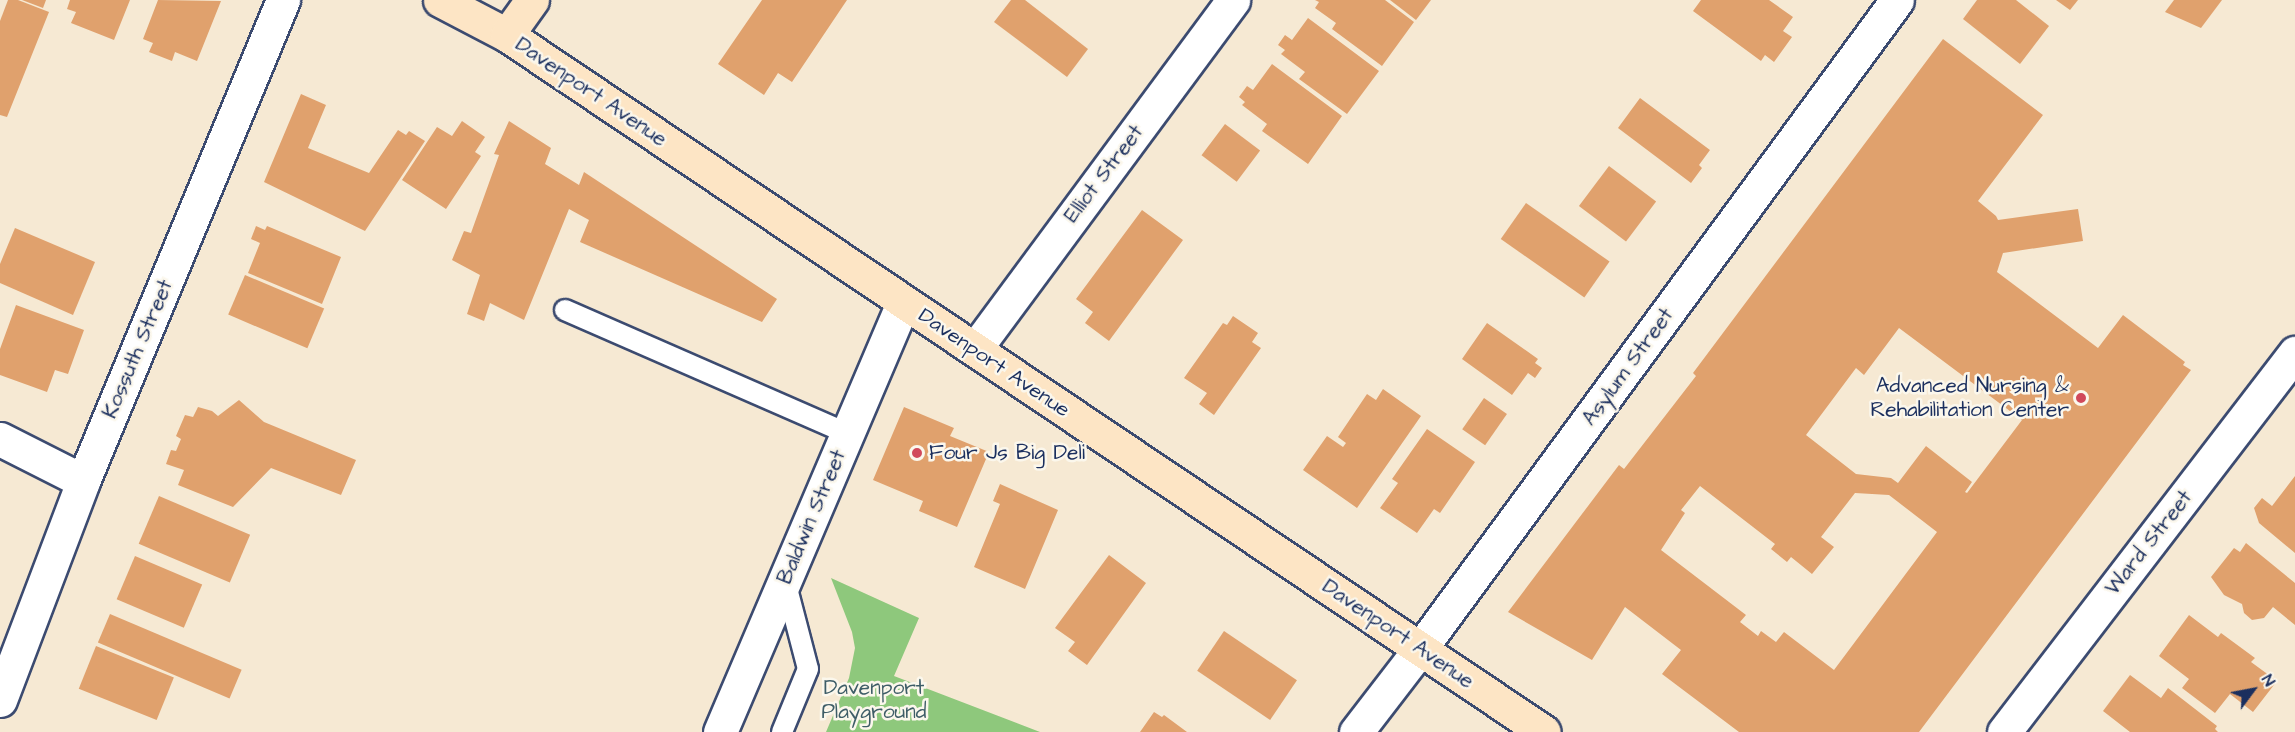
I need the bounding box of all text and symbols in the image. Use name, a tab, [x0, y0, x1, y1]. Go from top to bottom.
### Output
street label: Davenport Avenue	[510, 32, 672, 152]
street label: Elliot Street	[1059, 120, 1149, 228]
street label: Kossuth Street	[97, 276, 179, 422]
street label: Davenport Avenue	[913, 303, 1075, 423]
street label: Asylum Street	[1577, 303, 1679, 431]
place label: Advanced Nursing & Rehabilitation Center	[1870, 373, 2069, 423]
marker: Advanced Nursing & Rehabilitation Center	[2074, 391, 2088, 405]
place label: Four Js Big Deli	[929, 440, 1085, 466]
street label: Baldwin Street	[772, 446, 852, 588]
marker: Four Js Big Deli	[910, 446, 924, 460]
street label: Ward Street	[2100, 486, 2198, 600]
street label: Davenport Avenue	[1317, 574, 1479, 694]
north arrow	[2223, 660, 2283, 720]
text: N	[2256, 670, 2280, 691]
park label: Davenport Playground	[821, 675, 927, 725]

